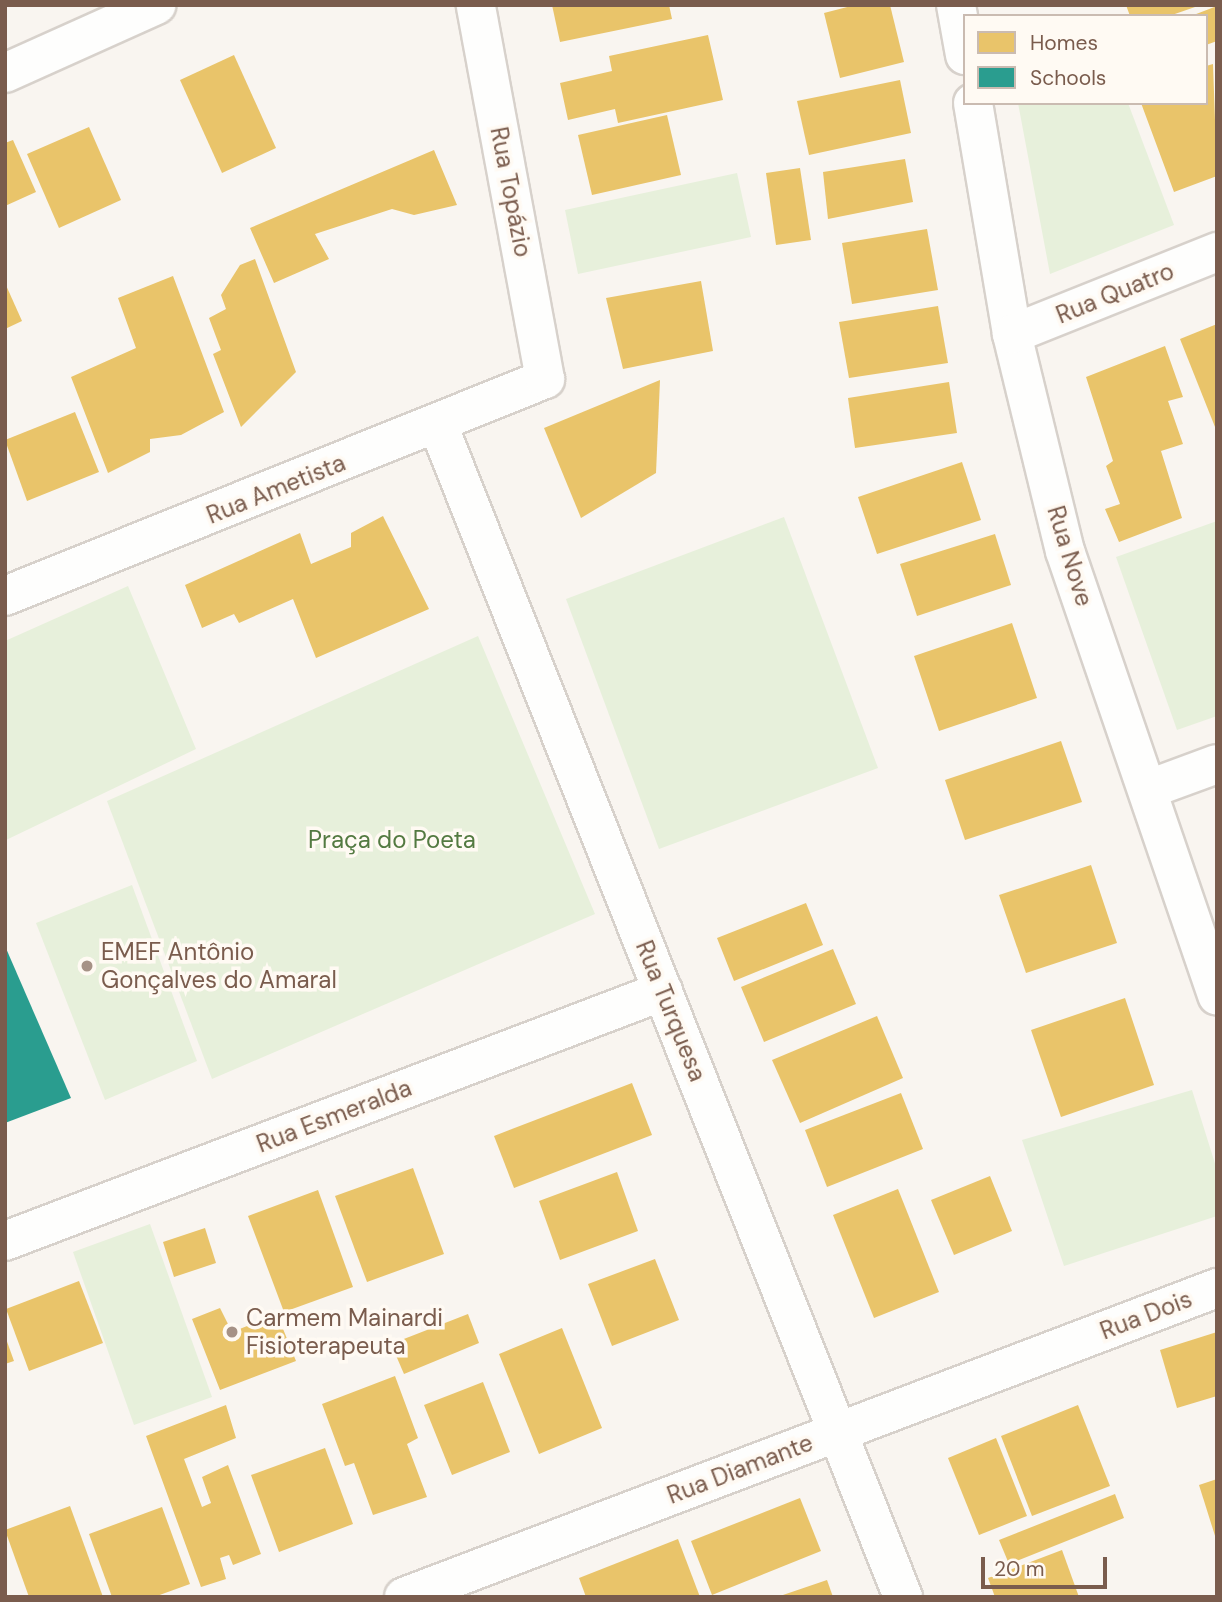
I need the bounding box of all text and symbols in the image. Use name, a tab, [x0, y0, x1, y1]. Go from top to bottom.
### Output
legend	[963, 14, 1208, 105]
text: Homes	[1030, 29, 1098, 57]
text: Schools	[1030, 64, 1106, 92]
street label: Rua Topázio	[484, 124, 538, 260]
street label: Rua Quatro	[1052, 256, 1178, 330]
street label: Rua Ametista	[202, 448, 350, 530]
street label: Rua Nove	[1041, 502, 1099, 610]
park label: Praça do Poeta	[308, 826, 476, 854]
street label: Rua Turquesa	[630, 936, 712, 1086]
place label: EMEF Antônio Gonçalves do Amaral	[101, 938, 337, 994]
marker: EMEF Antônio Gonçalves do Amaral	[79, 958, 95, 974]
street label: Rua Esmeralda	[253, 1073, 415, 1159]
street label: Rua Dois	[1096, 1284, 1196, 1346]
place label: Carmem Mainardi Fisioterapeuta	[246, 1304, 443, 1360]
marker: Carmem Mainardi Fisioterapeuta	[224, 1324, 240, 1340]
street label: Rua Diamante	[663, 1428, 817, 1510]
scale bar	[984, 1542, 1110, 1586]
text: 20 m	[994, 1555, 1045, 1583]

